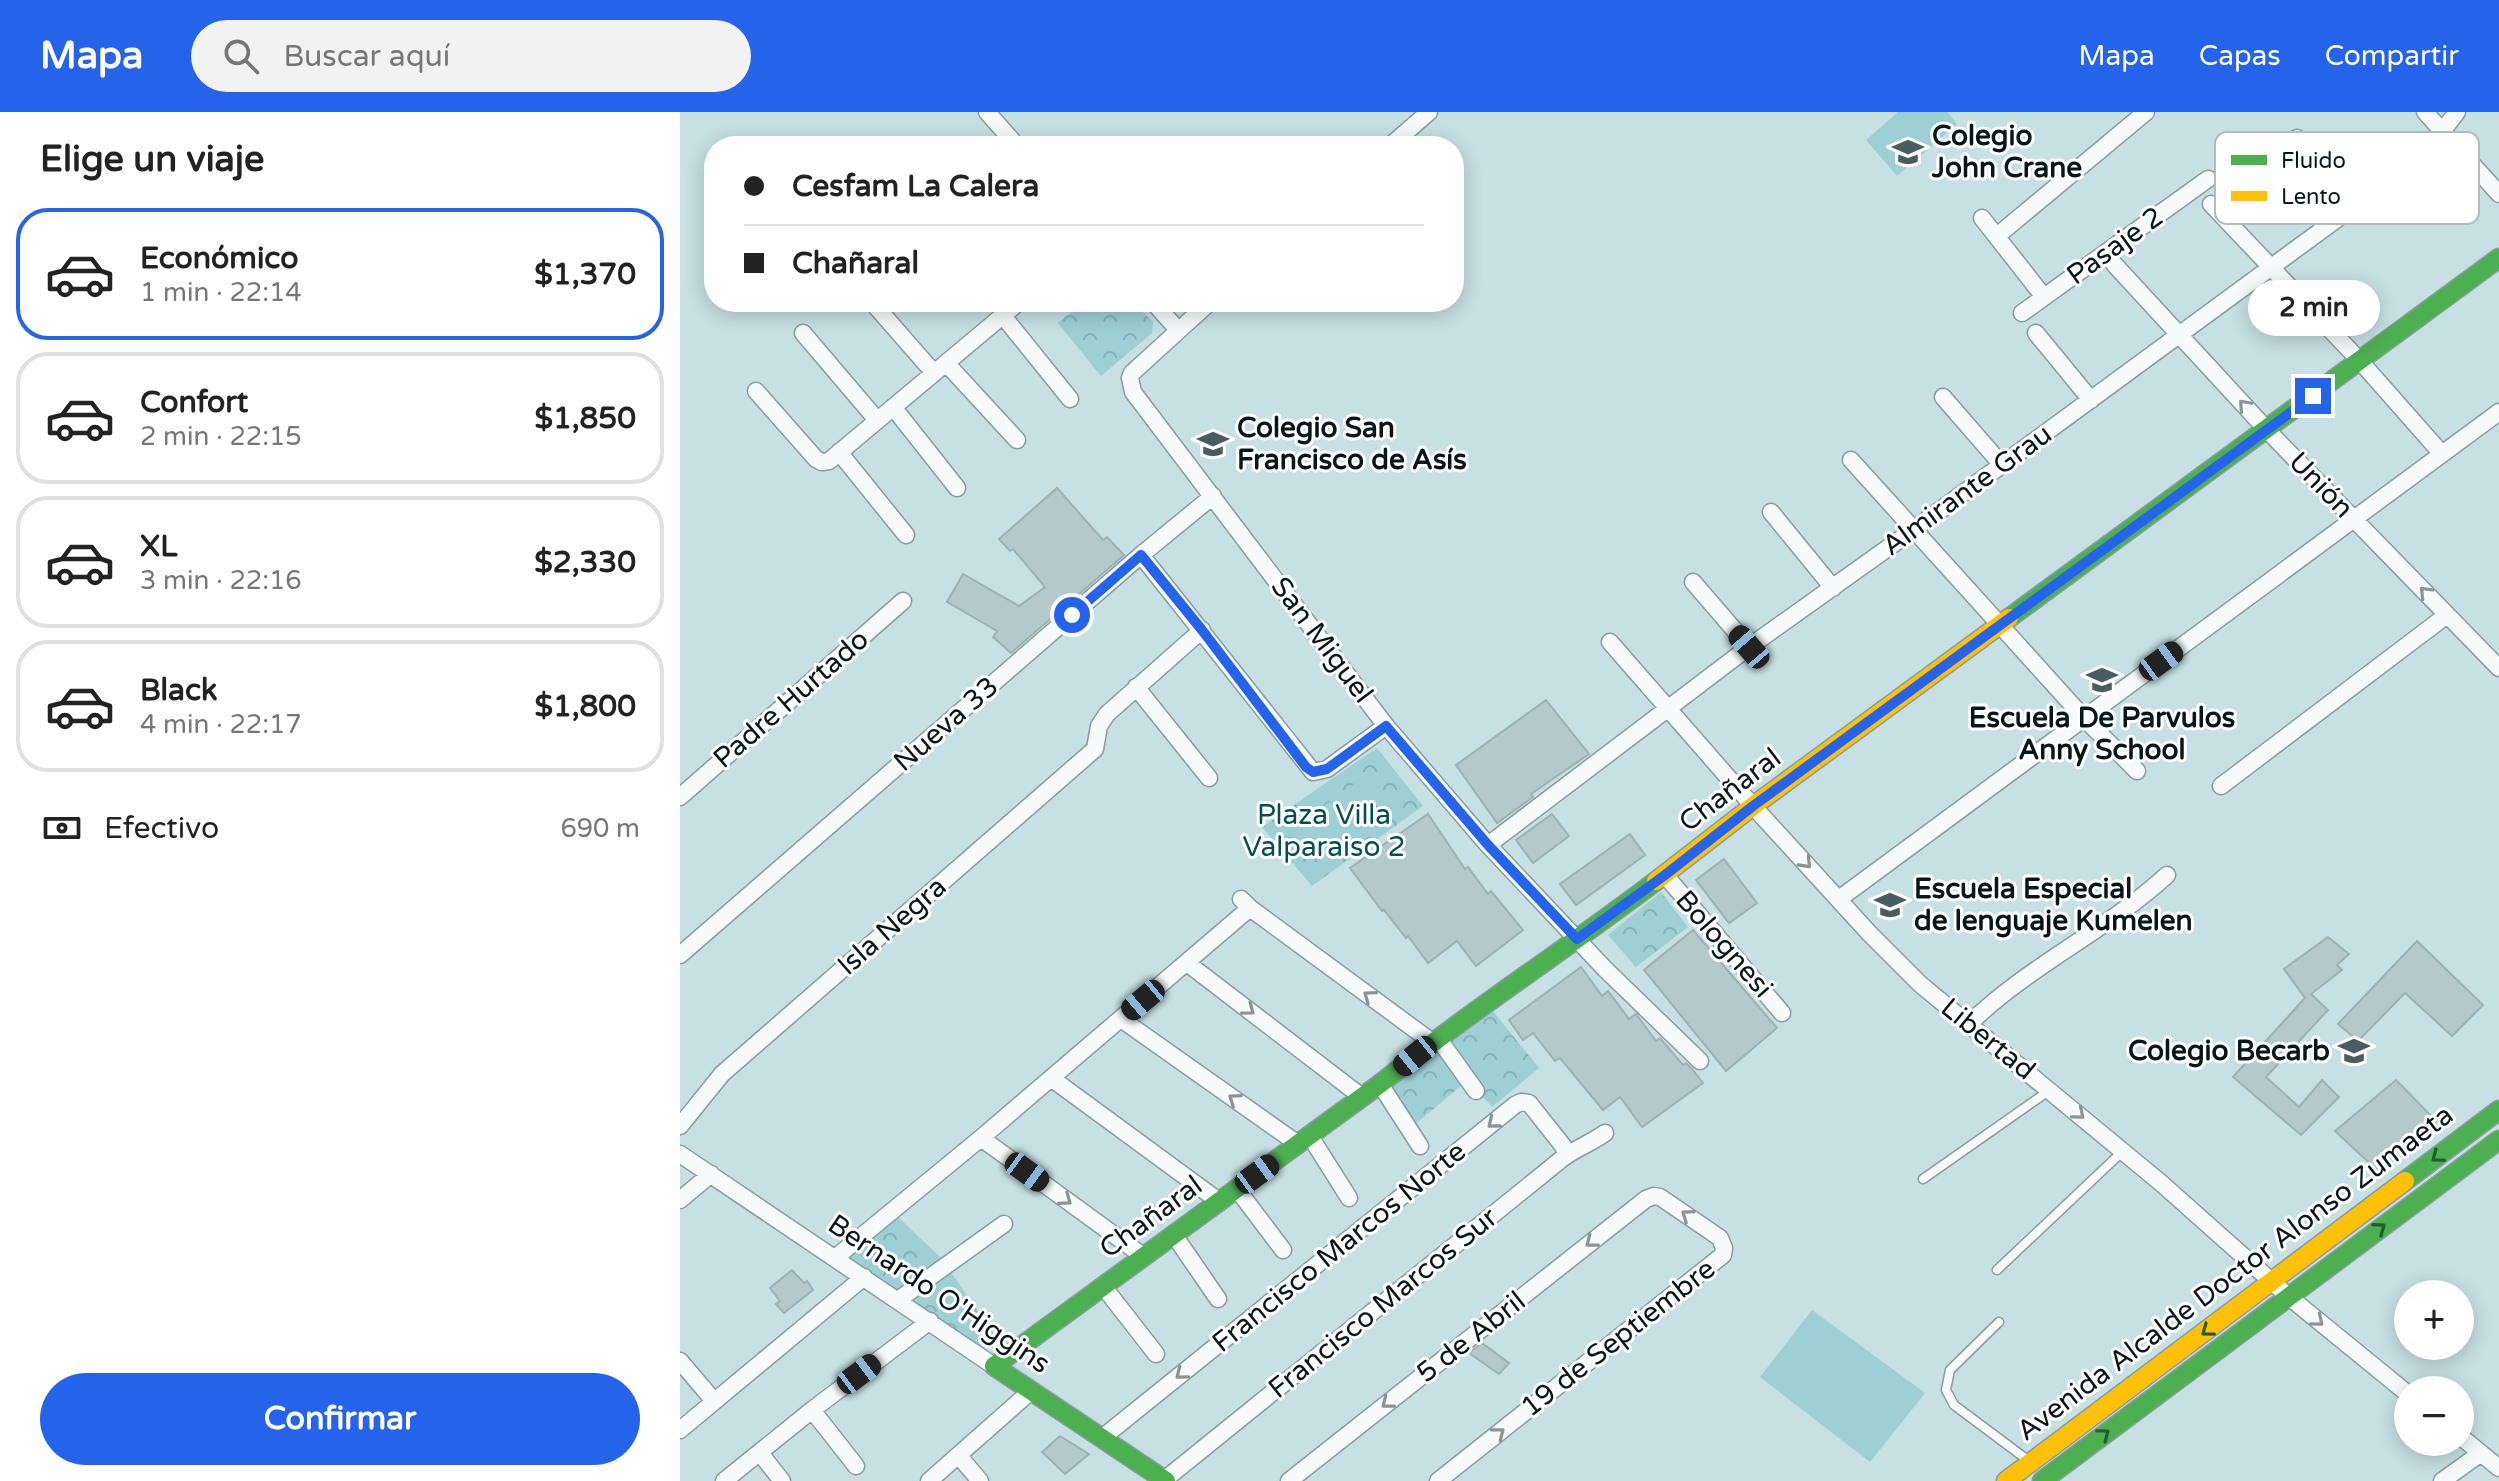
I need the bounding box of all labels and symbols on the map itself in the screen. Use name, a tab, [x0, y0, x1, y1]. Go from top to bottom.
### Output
place label: Colegio John Crane	[1931, 119, 2082, 185]
legend	[2215, 132, 2479, 224]
school or university icon: Colegio John Crane	[1891, 135, 1925, 169]
text: Fluido	[2281, 148, 2346, 174]
text: Lento	[2281, 184, 2341, 210]
street label: Pasaje 2	[2060, 200, 2170, 292]
callout: 2 min	[2247, 280, 2379, 336]
route end	[2295, 378, 2331, 414]
one-way arrow	[2240, 399, 2254, 414]
place label: Colegio San Francisco de Asís	[1237, 411, 1467, 477]
street label: Almirante Grau	[1875, 417, 2059, 563]
school or university icon: Colegio San Francisco de Asís	[1196, 427, 1230, 461]
street label: Unión	[2281, 445, 2361, 525]
street label: San Miguel	[1264, 570, 1380, 710]
one-way arrow	[2420, 587, 2434, 601]
route start	[1054, 597, 1090, 633]
car	[1724, 621, 1774, 673]
street label: Padre Hurtado	[706, 622, 876, 776]
car	[2135, 637, 2187, 685]
school or university icon: Escuela De Parvulos Anny School	[2085, 663, 2119, 697]
street label: Nueva 33	[887, 669, 1005, 779]
place label: Escuela De Parvulos Anny School	[1969, 701, 2235, 767]
street label: Chañaral	[1672, 741, 1788, 839]
park label: Plaza Villa Valparaiso 2	[1243, 798, 1405, 864]
one-way arrow	[1796, 854, 1810, 869]
street label: Isla Negra	[831, 869, 953, 983]
place label: Escuela Especial de lenguaje Kumelen	[1914, 872, 2193, 938]
street label: Bolognesi	[1668, 883, 1780, 1005]
school or university icon: Escuela Especial de lenguaje Kumelen	[1873, 888, 1907, 922]
car	[1117, 975, 1169, 1025]
one-way arrow	[1363, 991, 1378, 1005]
street label: Libertad	[1934, 991, 2042, 1087]
one-way arrow	[1240, 1001, 1254, 1015]
car	[1389, 1032, 1441, 1080]
place label: Colegio Becarb	[2128, 1034, 2330, 1068]
school or university icon: Colegio Becarb	[2337, 1034, 2371, 1068]
one-way arrow	[1229, 1094, 1243, 1109]
street label: Avenida Alcalde Doctor Alonso Zumaeta	[2010, 1098, 2460, 1448]
one-way arrow	[2070, 1104, 2084, 1119]
one-way arrow	[1488, 1113, 1502, 1128]
street label: Francisco Marcos Norte	[1205, 1134, 1473, 1360]
car	[1001, 1148, 1053, 1196]
one-way arrow	[2431, 1148, 2446, 1162]
car	[1231, 1150, 1283, 1198]
street label: Chañaral	[1093, 1168, 1209, 1266]
one-way arrow	[1058, 1190, 1072, 1205]
street label: Francisco Marcos Sur	[1262, 1200, 1505, 1406]
street label: Bernardo O'Higgins	[822, 1207, 1056, 1381]
one-way arrow	[1682, 1210, 1696, 1225]
one-way arrow	[2371, 1223, 2385, 1238]
one-way arrow	[1586, 1232, 1600, 1247]
street label: 19 de Septiembre	[1514, 1252, 1722, 1424]
street label: 5 de Abril	[1410, 1284, 1532, 1390]
one-way arrow	[2309, 1311, 2323, 1326]
one-way arrow	[2201, 1321, 2216, 1335]
car	[833, 1350, 885, 1398]
one-way arrow	[1176, 1364, 1191, 1379]
one-way arrow	[1381, 1394, 1396, 1408]
one-way arrow	[1490, 1428, 1505, 1442]
one-way arrow	[2095, 1429, 2110, 1444]

